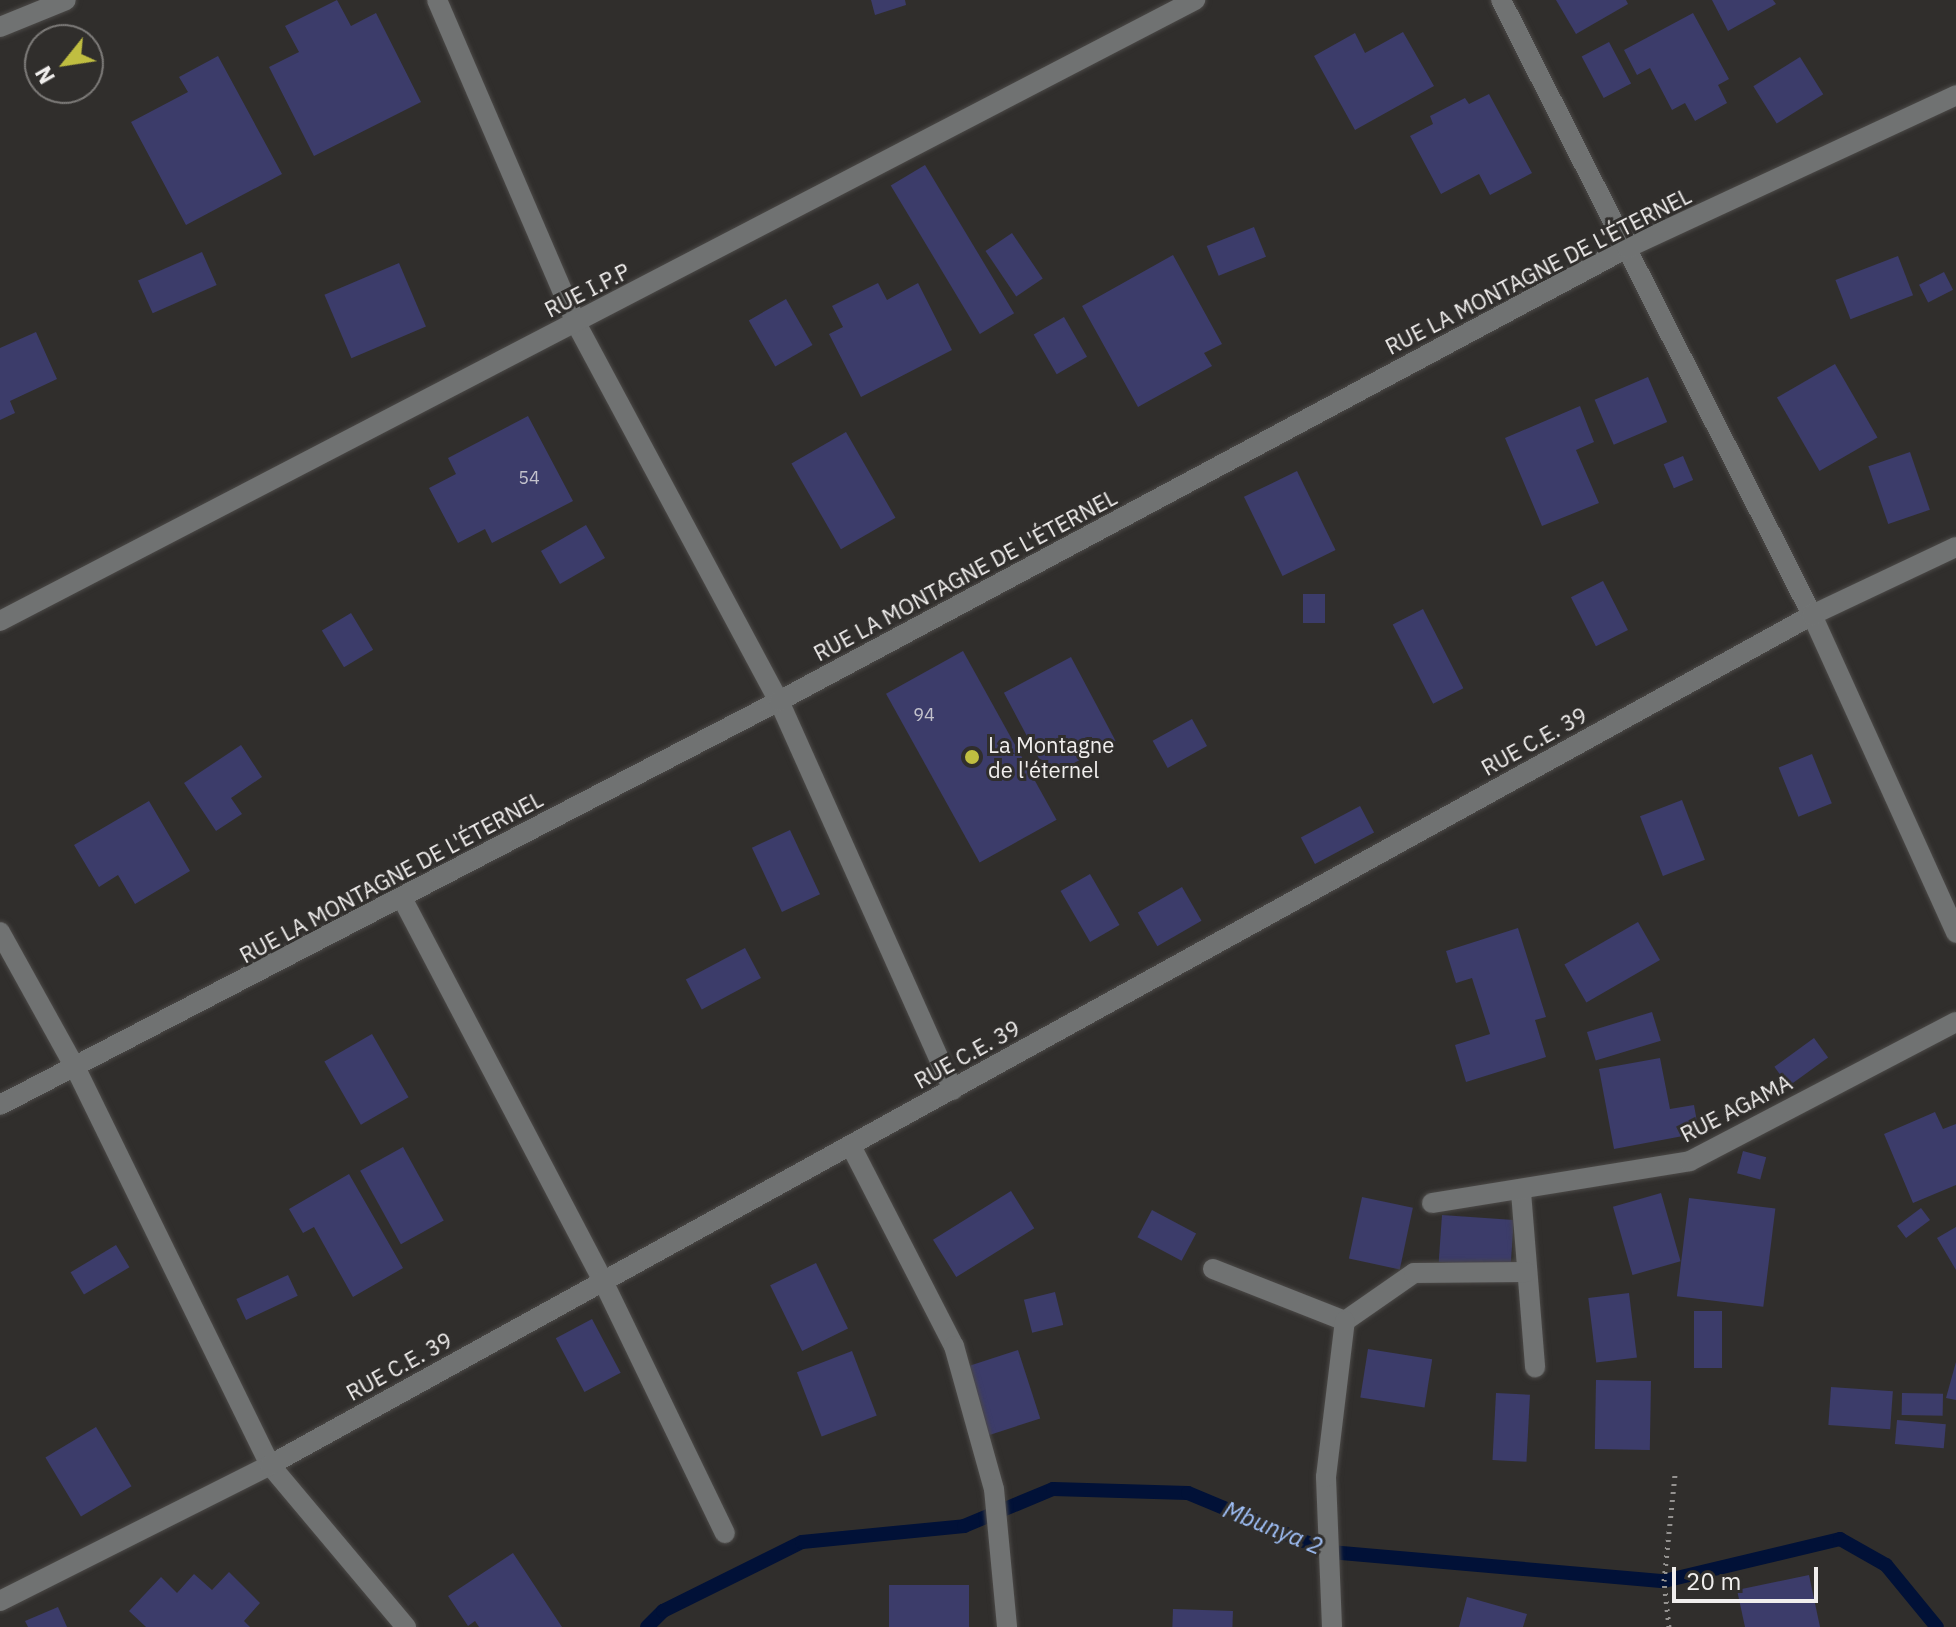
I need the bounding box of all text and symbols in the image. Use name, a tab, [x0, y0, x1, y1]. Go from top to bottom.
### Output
north arrow	[24, 24, 104, 104]
text: N	[28, 61, 61, 89]
street label: RUE LA MONTAGNE DE L'ÉTERNEL	[1381, 182, 1695, 360]
street label: RUE I.P.P	[540, 257, 634, 323]
house number: 54	[518, 467, 540, 489]
street label: RUE LA MONTAGNE DE L'ÉTERNEL	[809, 484, 1121, 666]
street label: RUE C.E. 39	[1477, 701, 1591, 781]
house number: 94	[913, 704, 935, 726]
place label: La Montagne de l'éternel	[988, 731, 1114, 782]
marker: La Montagne de l'éternel	[963, 748, 981, 766]
street label: RUE LA MONTAGNE DE L'ÉTERNEL	[235, 786, 547, 968]
street label: RUE C.E. 39	[910, 1014, 1024, 1094]
street label: RUE AGAMA	[1676, 1069, 1796, 1147]
street label: RUE C.E. 39	[342, 1326, 456, 1406]
water label: Mbunya 2	[1219, 1495, 1327, 1561]
scale bar	[1676, 1551, 1822, 1601]
text: 20 m	[1686, 1565, 1741, 1597]

